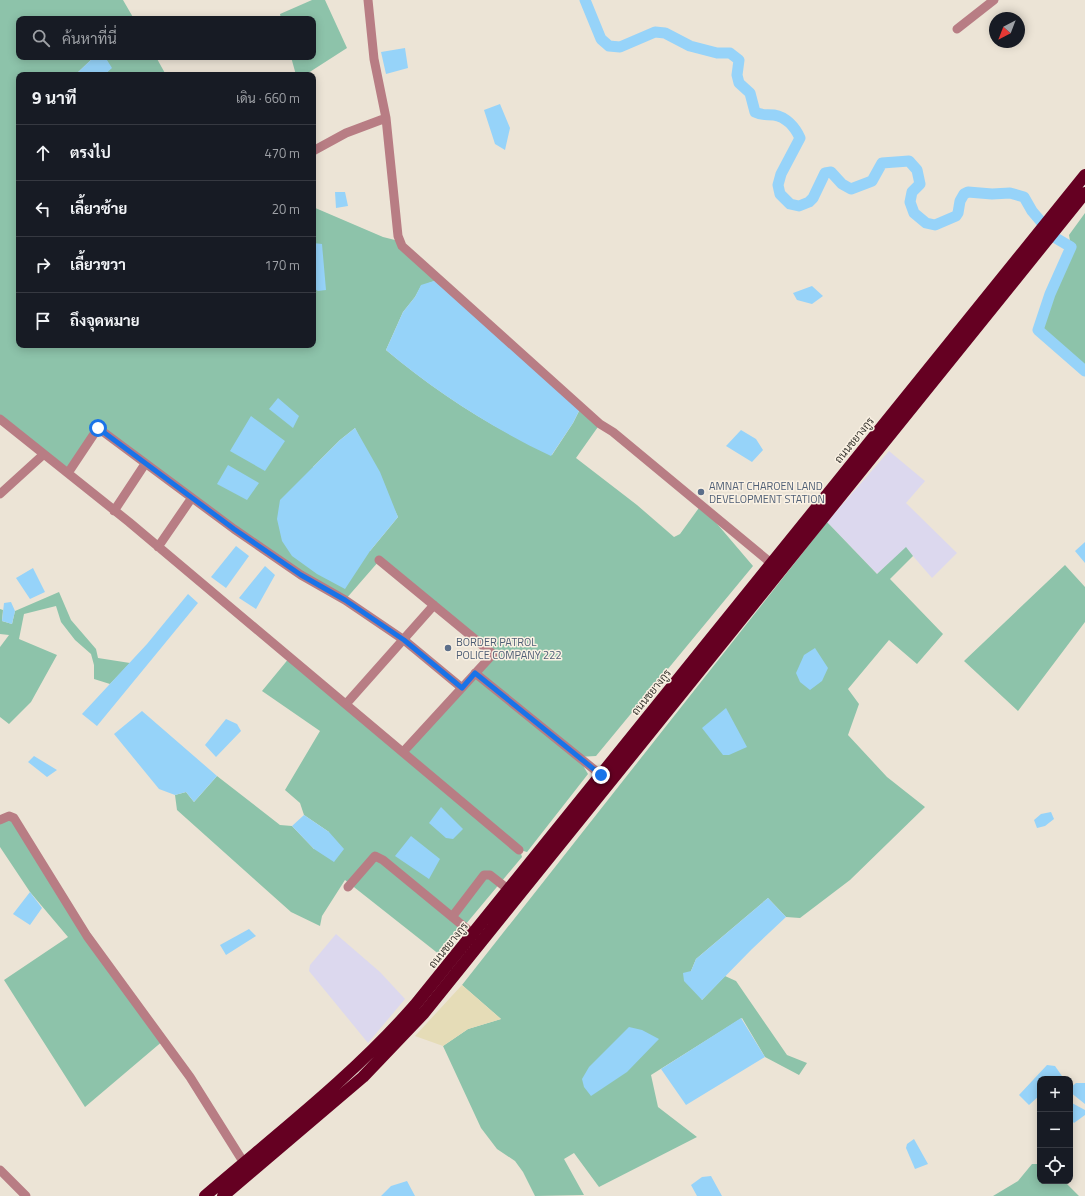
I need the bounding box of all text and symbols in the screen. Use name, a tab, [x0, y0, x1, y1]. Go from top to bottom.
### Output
north arrow	[989, 12, 1025, 48]
search box	[16, 16, 316, 60]
icon: search	[30, 27, 52, 49]
text: ค้นหาที่นี่	[62, 27, 117, 50]
text: 9 นาที	[32, 85, 77, 111]
text: เดิน · 660 m	[236, 88, 300, 108]
text: ตรงไป	[70, 141, 111, 164]
icon: ahead	[32, 142, 54, 164]
text: 470 m	[264, 143, 300, 163]
text: เลี้ยวซ้าย	[70, 197, 127, 220]
icon: left	[32, 198, 54, 220]
text: 20 m	[272, 199, 300, 219]
text: เลี้ยวขวา	[70, 253, 126, 276]
icon: right	[32, 254, 54, 276]
text: 170 m	[264, 255, 300, 275]
text: ถึงจุดหมาย	[70, 309, 140, 332]
icon: arrive	[32, 310, 54, 332]
street label: ถนนชยางกูร	[830, 413, 878, 467]
route start	[89, 419, 107, 437]
place label: AMNAT CHAROEN LAND DEVELOPMENT STATION	[709, 478, 825, 507]
marker: AMNAT CHAROEN LAND DEVELOPMENT STATION	[696, 487, 706, 497]
place label: BORDER PATROL POLICE COMPANY 222	[456, 634, 562, 663]
marker: BORDER PATROL POLICE COMPANY 222	[443, 643, 453, 653]
street label: ถนนชยางกูร	[627, 665, 675, 719]
route end	[592, 766, 610, 784]
street label: ถนนชยางกูร	[424, 918, 472, 972]
map controls	[1037, 1076, 1073, 1184]
button: +	[1037, 1076, 1073, 1112]
button: −	[1037, 1112, 1073, 1148]
button: locate	[1037, 1148, 1073, 1184]

